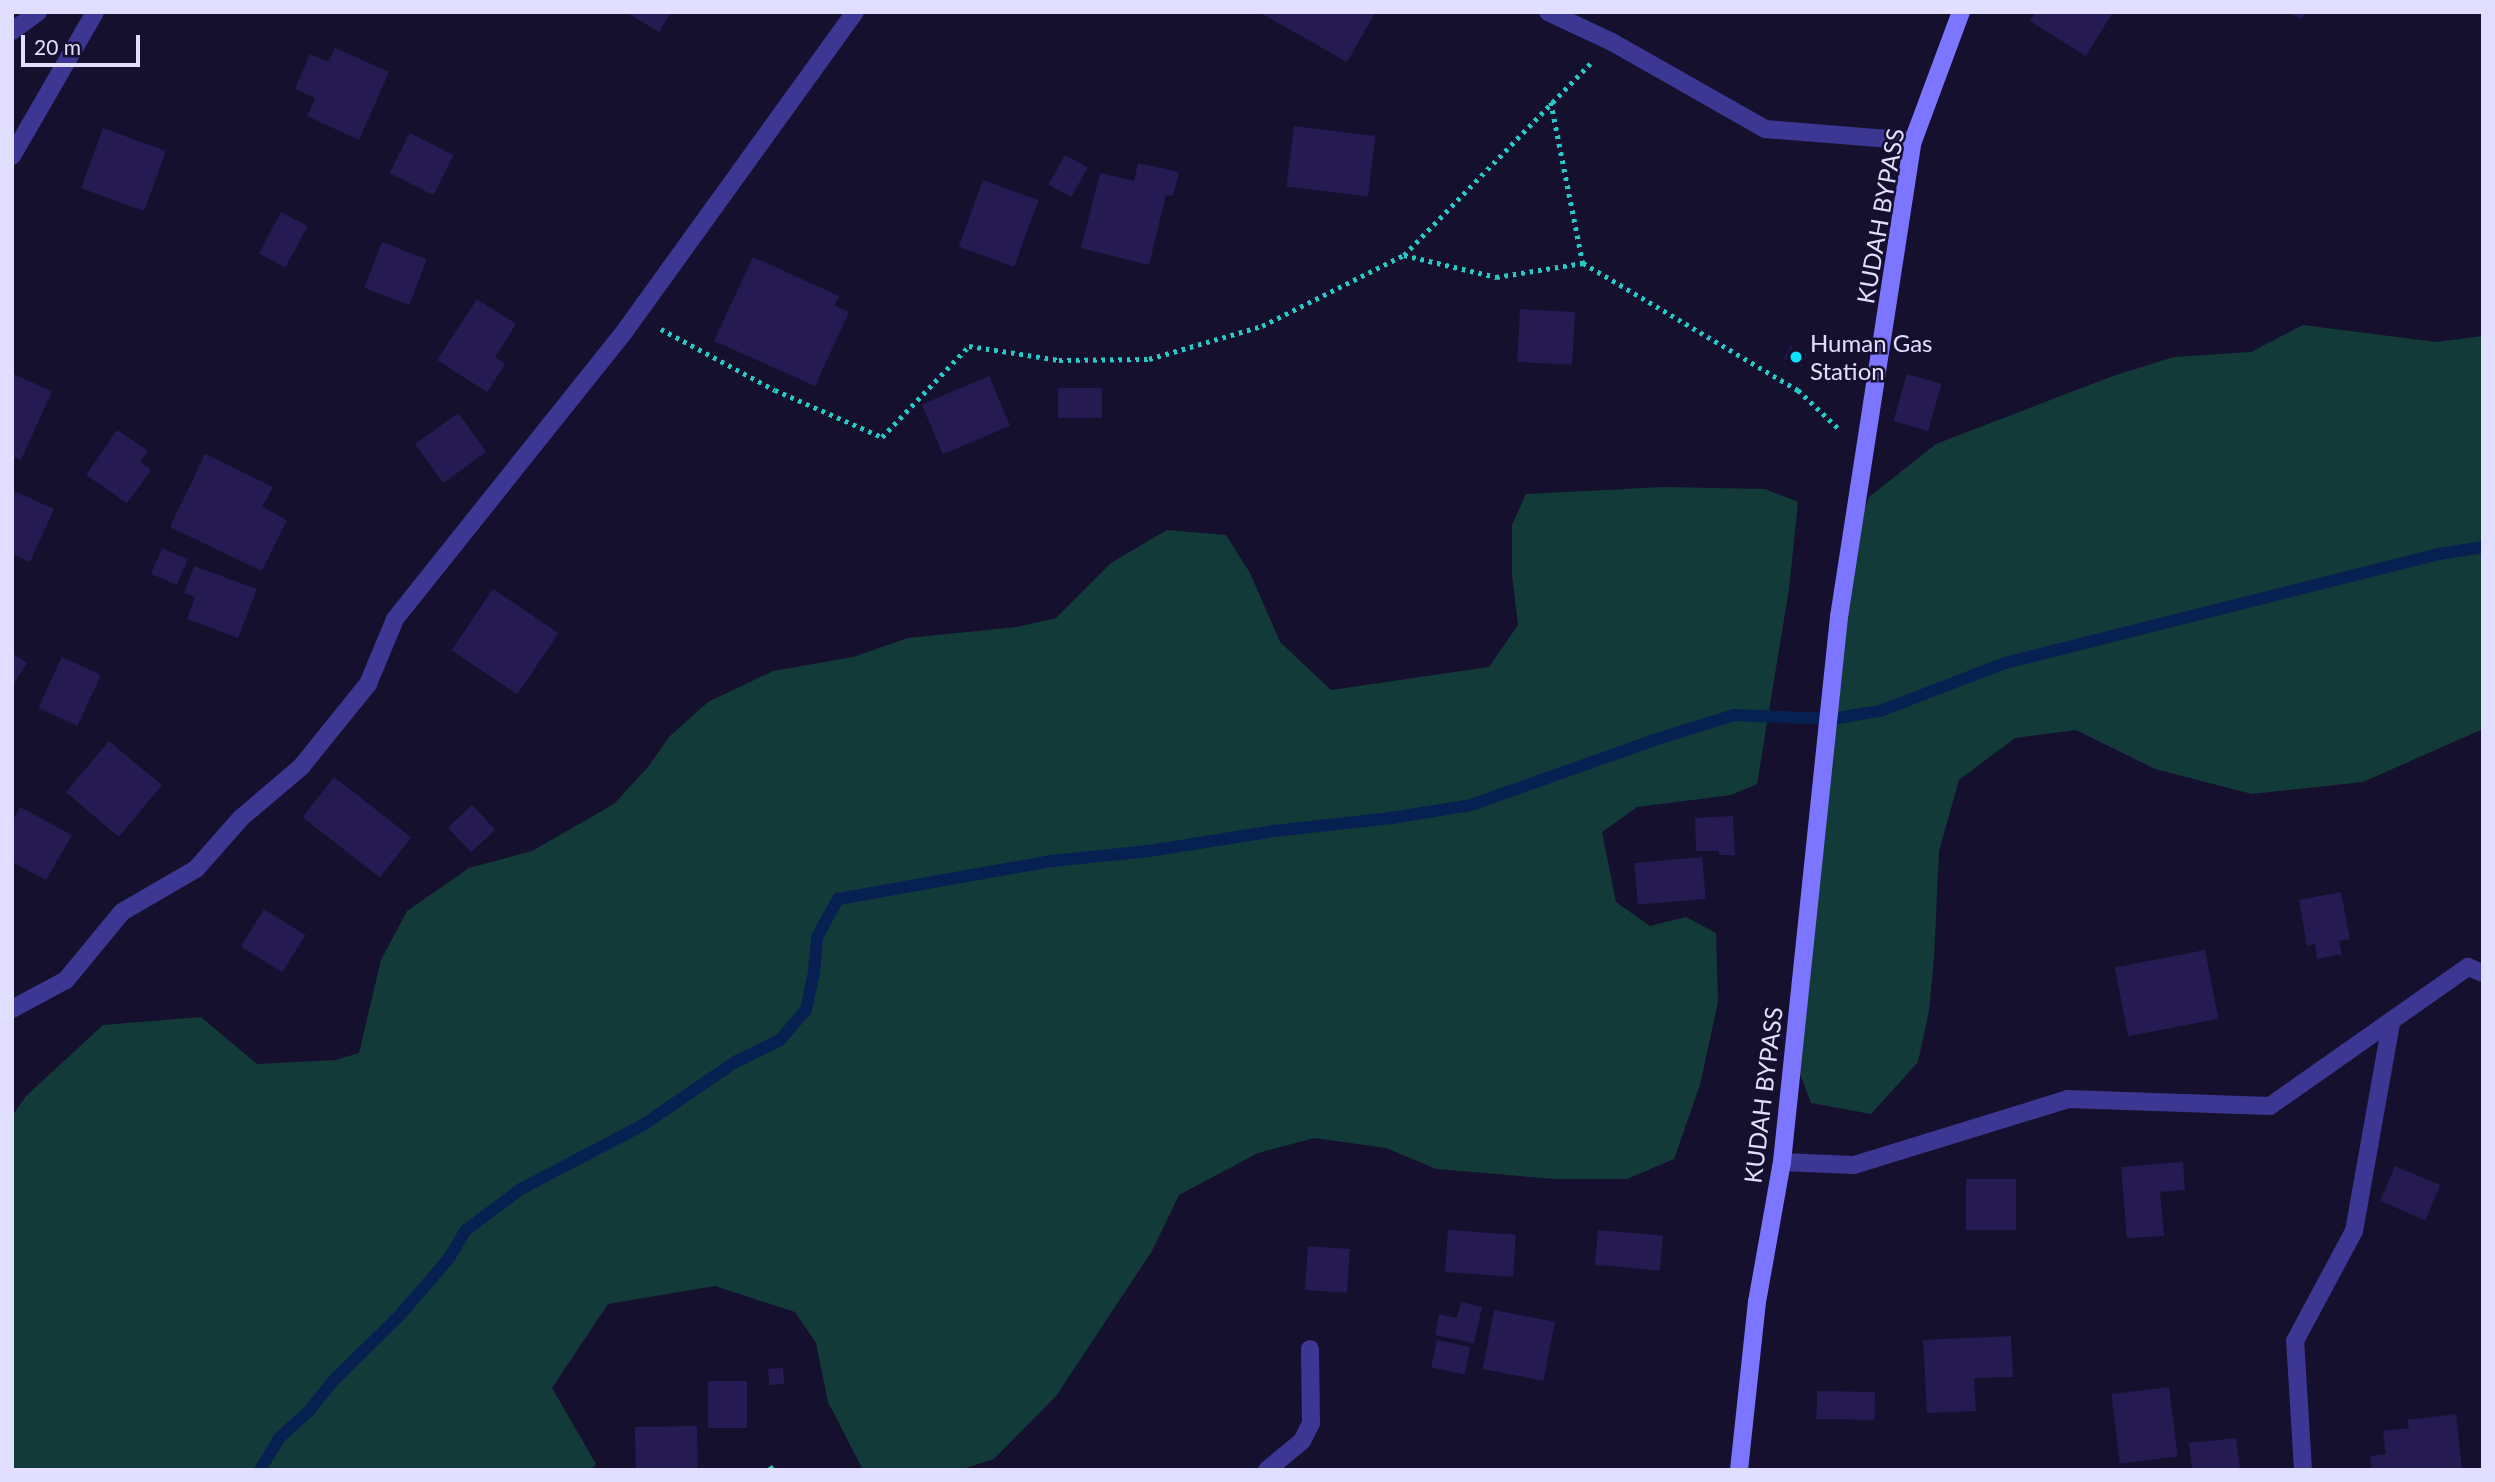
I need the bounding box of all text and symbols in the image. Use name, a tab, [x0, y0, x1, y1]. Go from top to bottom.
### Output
scale bar	[24, 21, 144, 65]
text: 20 m	[34, 34, 81, 59]
street label: KUDAH BYPASS	[1850, 126, 1910, 306]
place label: Human Gas Station	[1810, 329, 1932, 385]
marker: Human Gas Station	[1788, 349, 1804, 365]
street label: KUDAH BYPASS	[1738, 1005, 1788, 1185]

